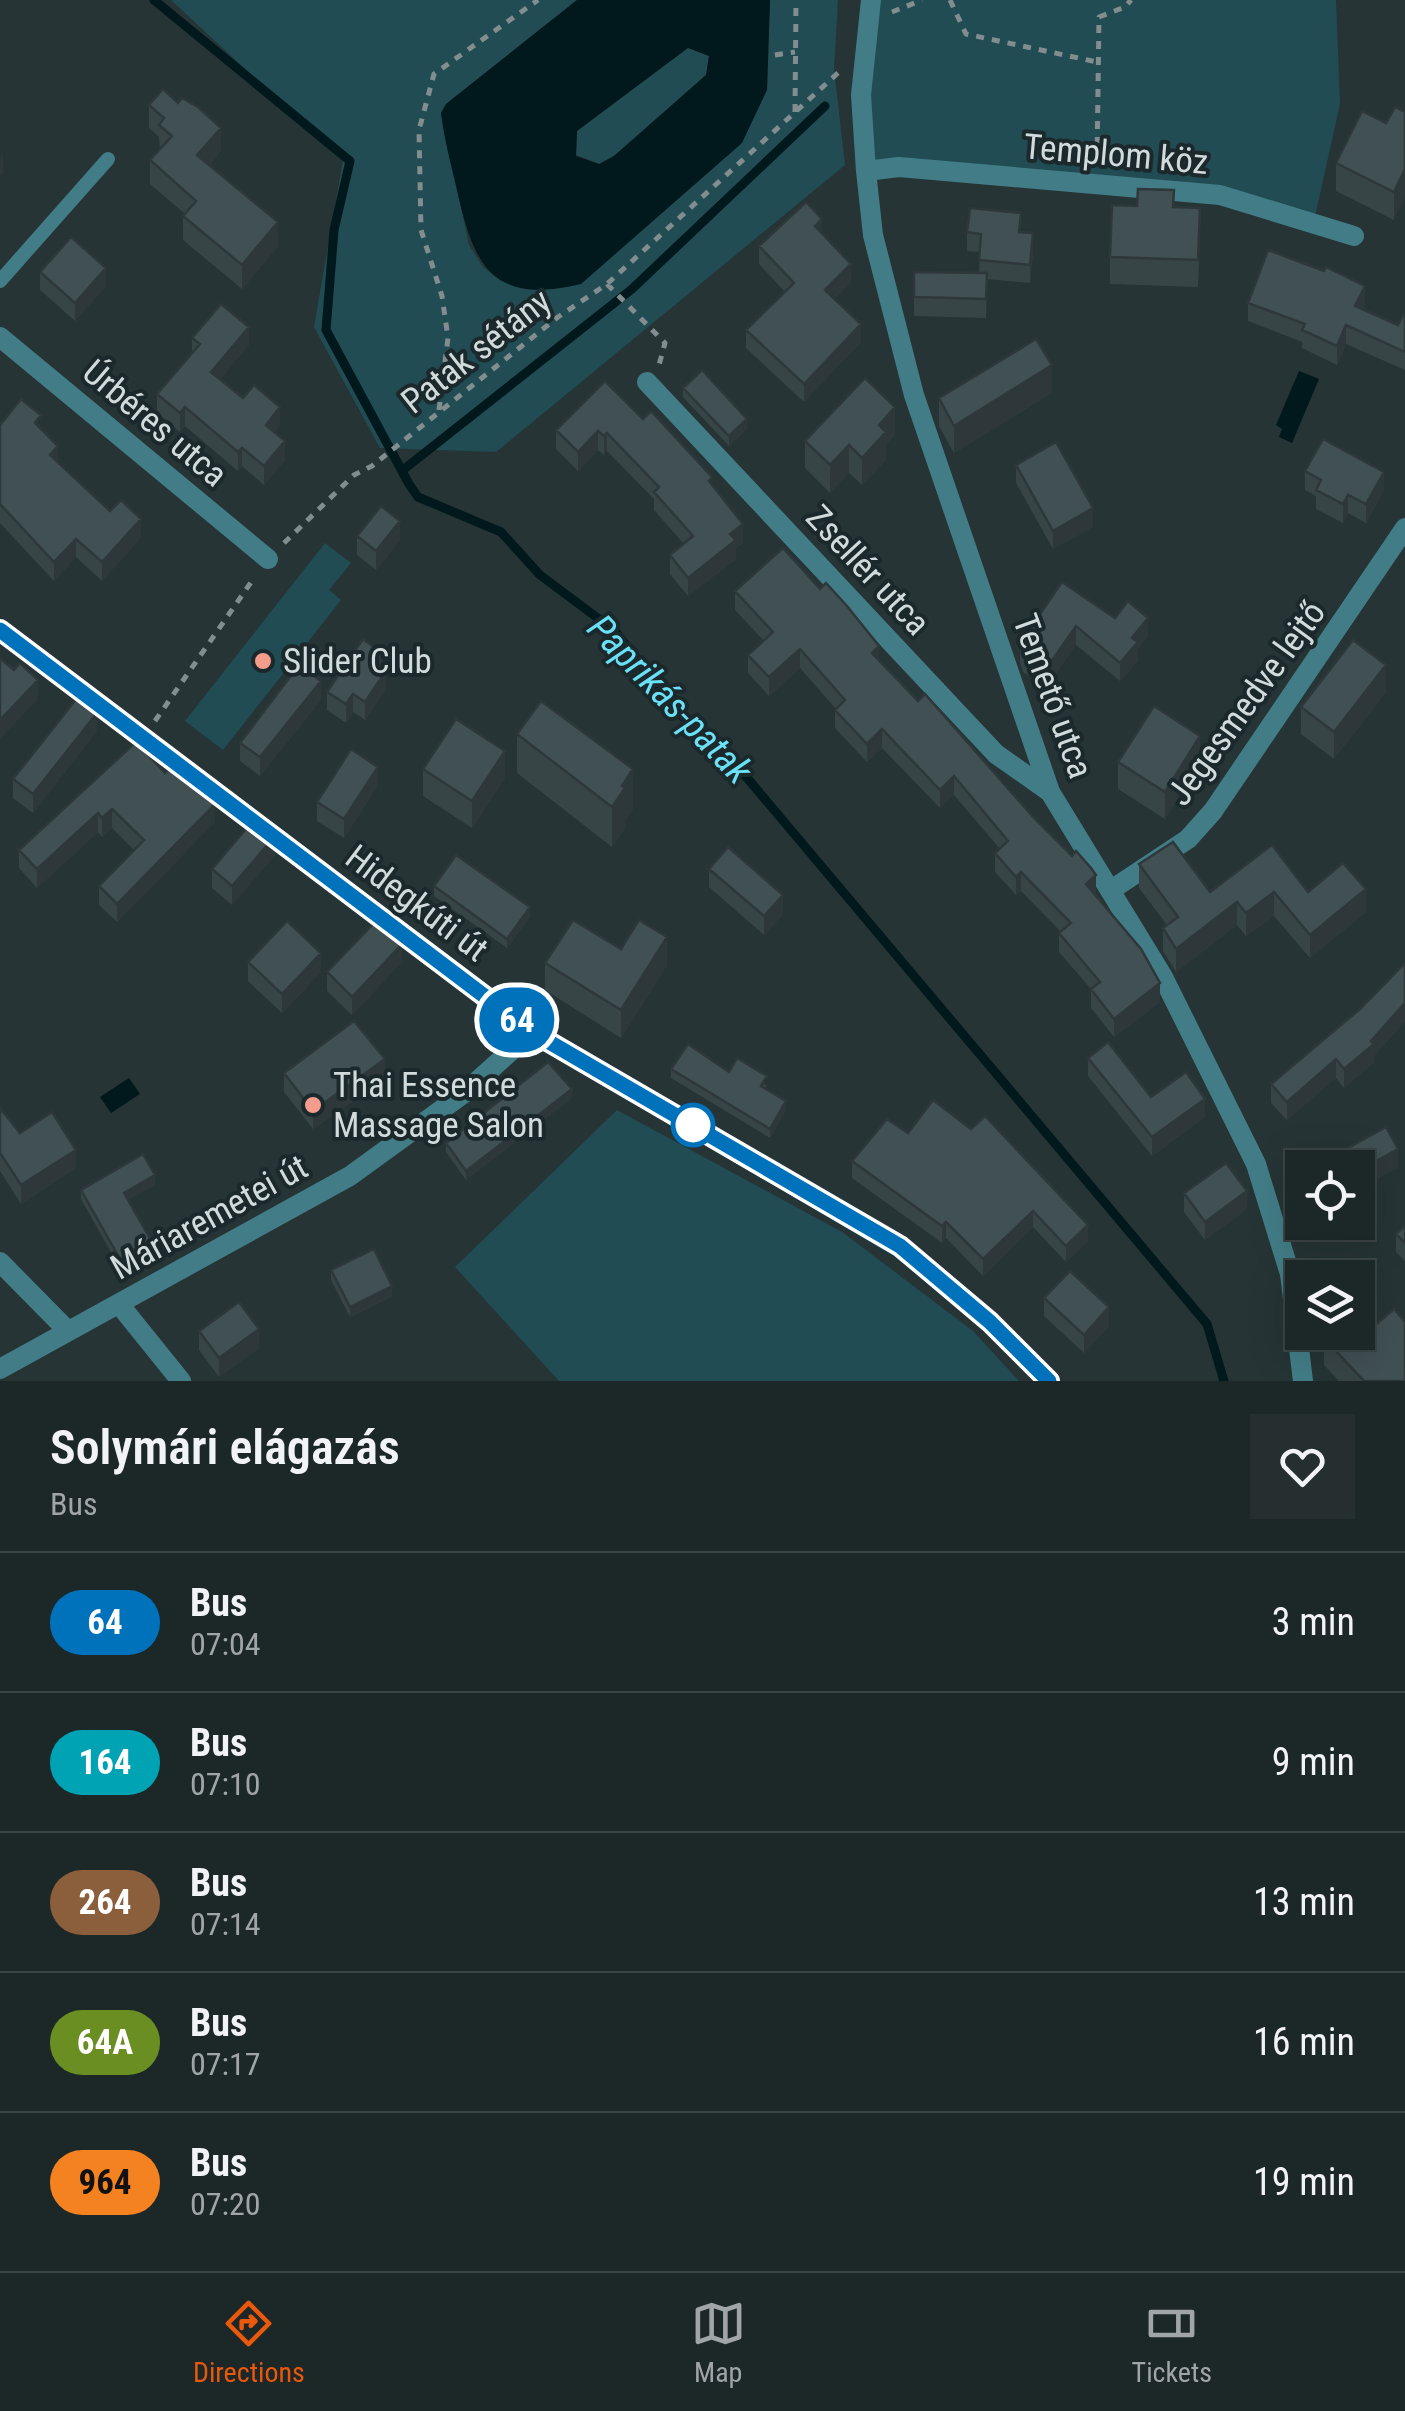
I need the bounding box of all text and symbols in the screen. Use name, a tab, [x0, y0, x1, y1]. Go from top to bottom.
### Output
street label: Templom köz	[1022, 126, 1210, 183]
street label: Patak sétány	[394, 280, 559, 422]
street label: Úrbéres utca	[74, 351, 235, 495]
street label: Zsellér utca	[797, 497, 938, 644]
street label: Jegesmedve lejtő	[1159, 593, 1334, 813]
water label: Paprikás-patak	[579, 606, 762, 793]
street label: Temető utca	[1004, 609, 1101, 784]
place label: Slider Club	[283, 641, 432, 682]
marker: Slider Club	[252, 650, 274, 672]
street label: Hidegkúti út	[338, 837, 496, 970]
line badge: 64	[472, 988, 562, 1052]
text: 64	[499, 1000, 535, 1041]
place label: Thai Essence Massage Salon	[333, 1065, 544, 1146]
marker: Thai Essence Massage Salon	[302, 1094, 324, 1116]
unlabelled marker	[672, 1104, 714, 1146]
street label: Máriaremetei út	[104, 1147, 315, 1288]
map controls	[1285, 1150, 1375, 1350]
button: locate	[1285, 1150, 1375, 1240]
button: layers	[1285, 1260, 1375, 1350]
button: heart	[1250, 1414, 1355, 1519]
text: Solymári elágazás	[50, 1419, 400, 1476]
text: Bus	[50, 1485, 98, 1523]
text: Bus	[190, 1581, 247, 1625]
text: 3 min	[1272, 1600, 1355, 1644]
text: 64	[87, 1602, 123, 1643]
text: 07:04	[190, 1625, 261, 1663]
text: Bus	[190, 1721, 247, 1765]
text: 9 min	[1272, 1740, 1355, 1784]
text: 164	[78, 1742, 132, 1783]
text: 07:10	[190, 1765, 261, 1803]
text: Bus	[190, 1861, 247, 1905]
text: 13 min	[1253, 1880, 1355, 1924]
text: 264	[78, 1882, 132, 1923]
text: 07:14	[190, 1905, 261, 1943]
text: Bus	[190, 2001, 247, 2045]
text: 16 min	[1253, 2020, 1355, 2064]
text: 64A	[77, 2022, 133, 2063]
text: 07:17	[190, 2045, 261, 2083]
text: Bus	[190, 2141, 247, 2185]
text: 19 min	[1253, 2160, 1355, 2204]
text: 964	[78, 2162, 132, 2203]
text: 07:20	[190, 2185, 261, 2223]
tab: Directions	[193, 2296, 305, 2389]
tab: Map	[691, 2296, 746, 2389]
tab: Tickets	[1132, 2296, 1212, 2389]

